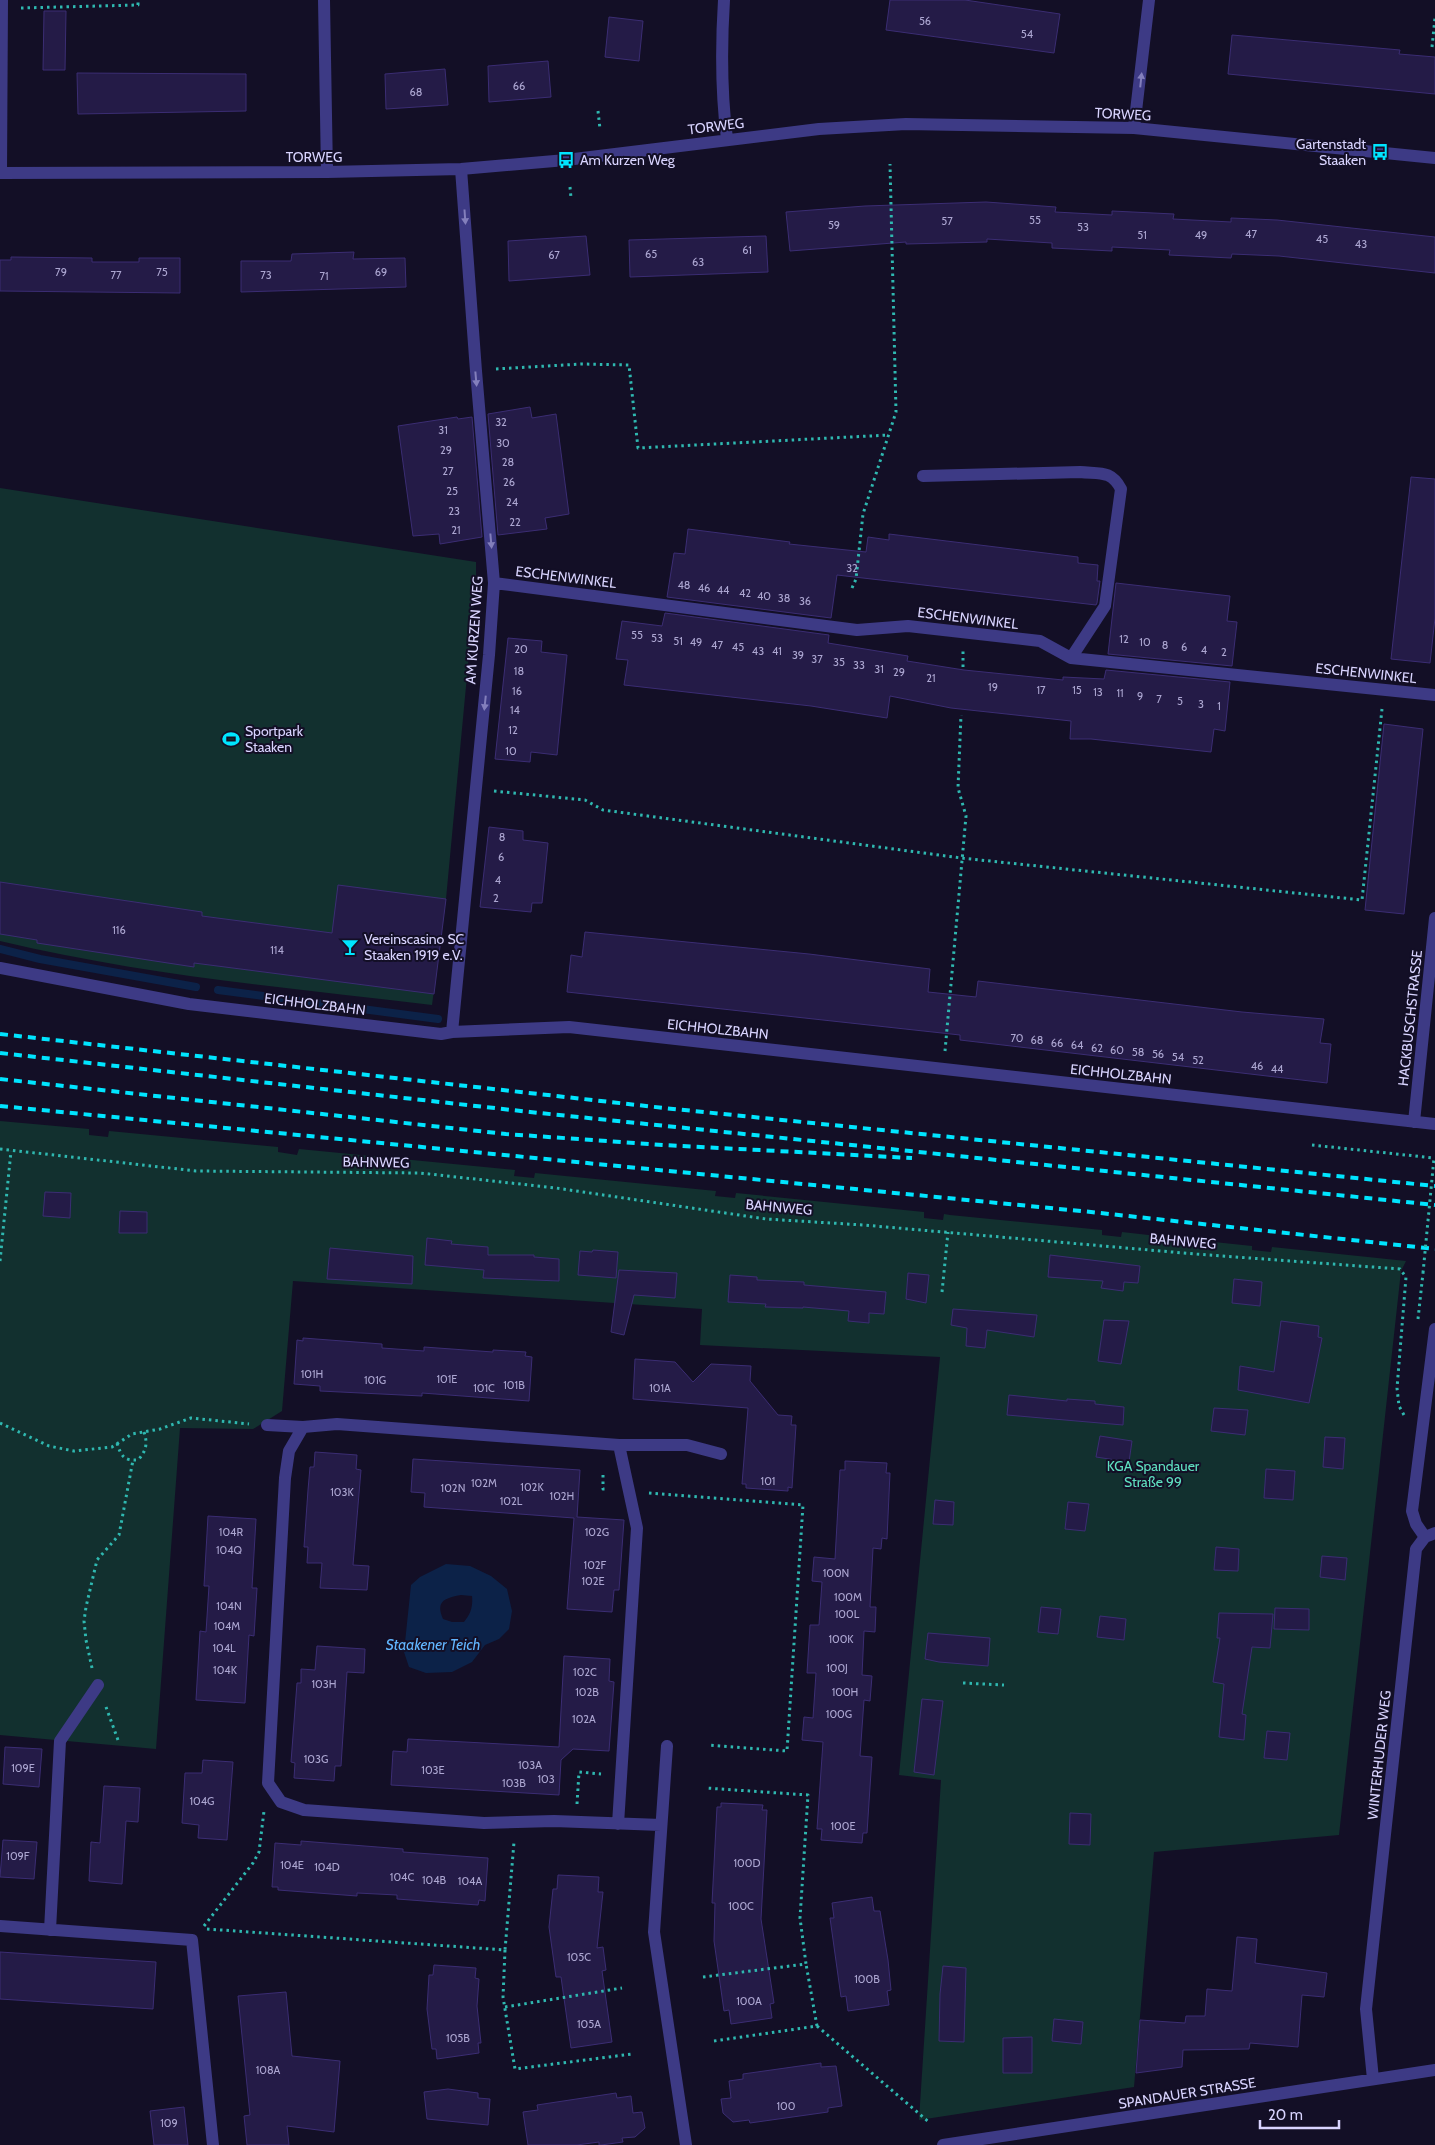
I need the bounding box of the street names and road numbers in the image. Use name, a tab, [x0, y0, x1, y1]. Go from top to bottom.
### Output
street label: TORWEG	[1094, 104, 1152, 124]
street label: TORWEG	[687, 114, 745, 138]
street label: TORWEG	[286, 148, 342, 166]
street label: ESCHENWINKEL	[515, 562, 617, 592]
street label: AM KURZEN WEG	[461, 575, 487, 685]
street label: ESCHENWINKEL	[917, 603, 1019, 633]
street label: ESCHENWINKEL	[1315, 659, 1417, 687]
street label: HACKBUSCHSTRASSE	[1394, 949, 1426, 1087]
street label: EICHHOLZBAHN	[263, 989, 367, 1019]
street label: EICHHOLZBAHN	[666, 1015, 770, 1043]
street label: EICHHOLZBAHN	[1069, 1060, 1173, 1088]
street label: BAHNWEG	[342, 1152, 410, 1172]
street label: BAHNWEG	[745, 1195, 813, 1219]
street label: BAHNWEG	[1149, 1229, 1217, 1253]
street label: WINTERHUDER WEG	[1363, 1689, 1395, 1821]
street label: SPANDAUER STRASSE	[1117, 2073, 1257, 2113]

